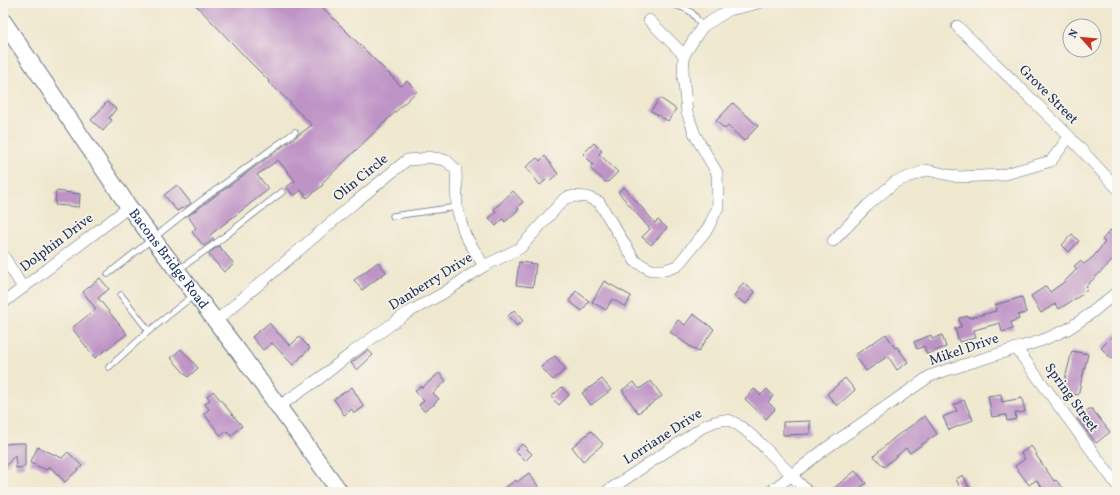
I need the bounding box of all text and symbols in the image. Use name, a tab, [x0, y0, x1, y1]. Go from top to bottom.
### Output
north arrow	[1062, 18, 1102, 58]
text: N	[1066, 27, 1083, 41]
street label: Grove Street	[1014, 61, 1082, 129]
street label: Olin Circle	[329, 150, 393, 206]
street label: Bacons Bridge Road	[124, 205, 213, 313]
street label: Dolphin Drive	[16, 209, 98, 277]
street label: Danberry Drive	[385, 248, 477, 315]
street label: Mikel Drive	[927, 329, 1002, 371]
street label: Spring Street	[1040, 360, 1102, 436]
street label: Lorriane Drive	[620, 404, 706, 470]

